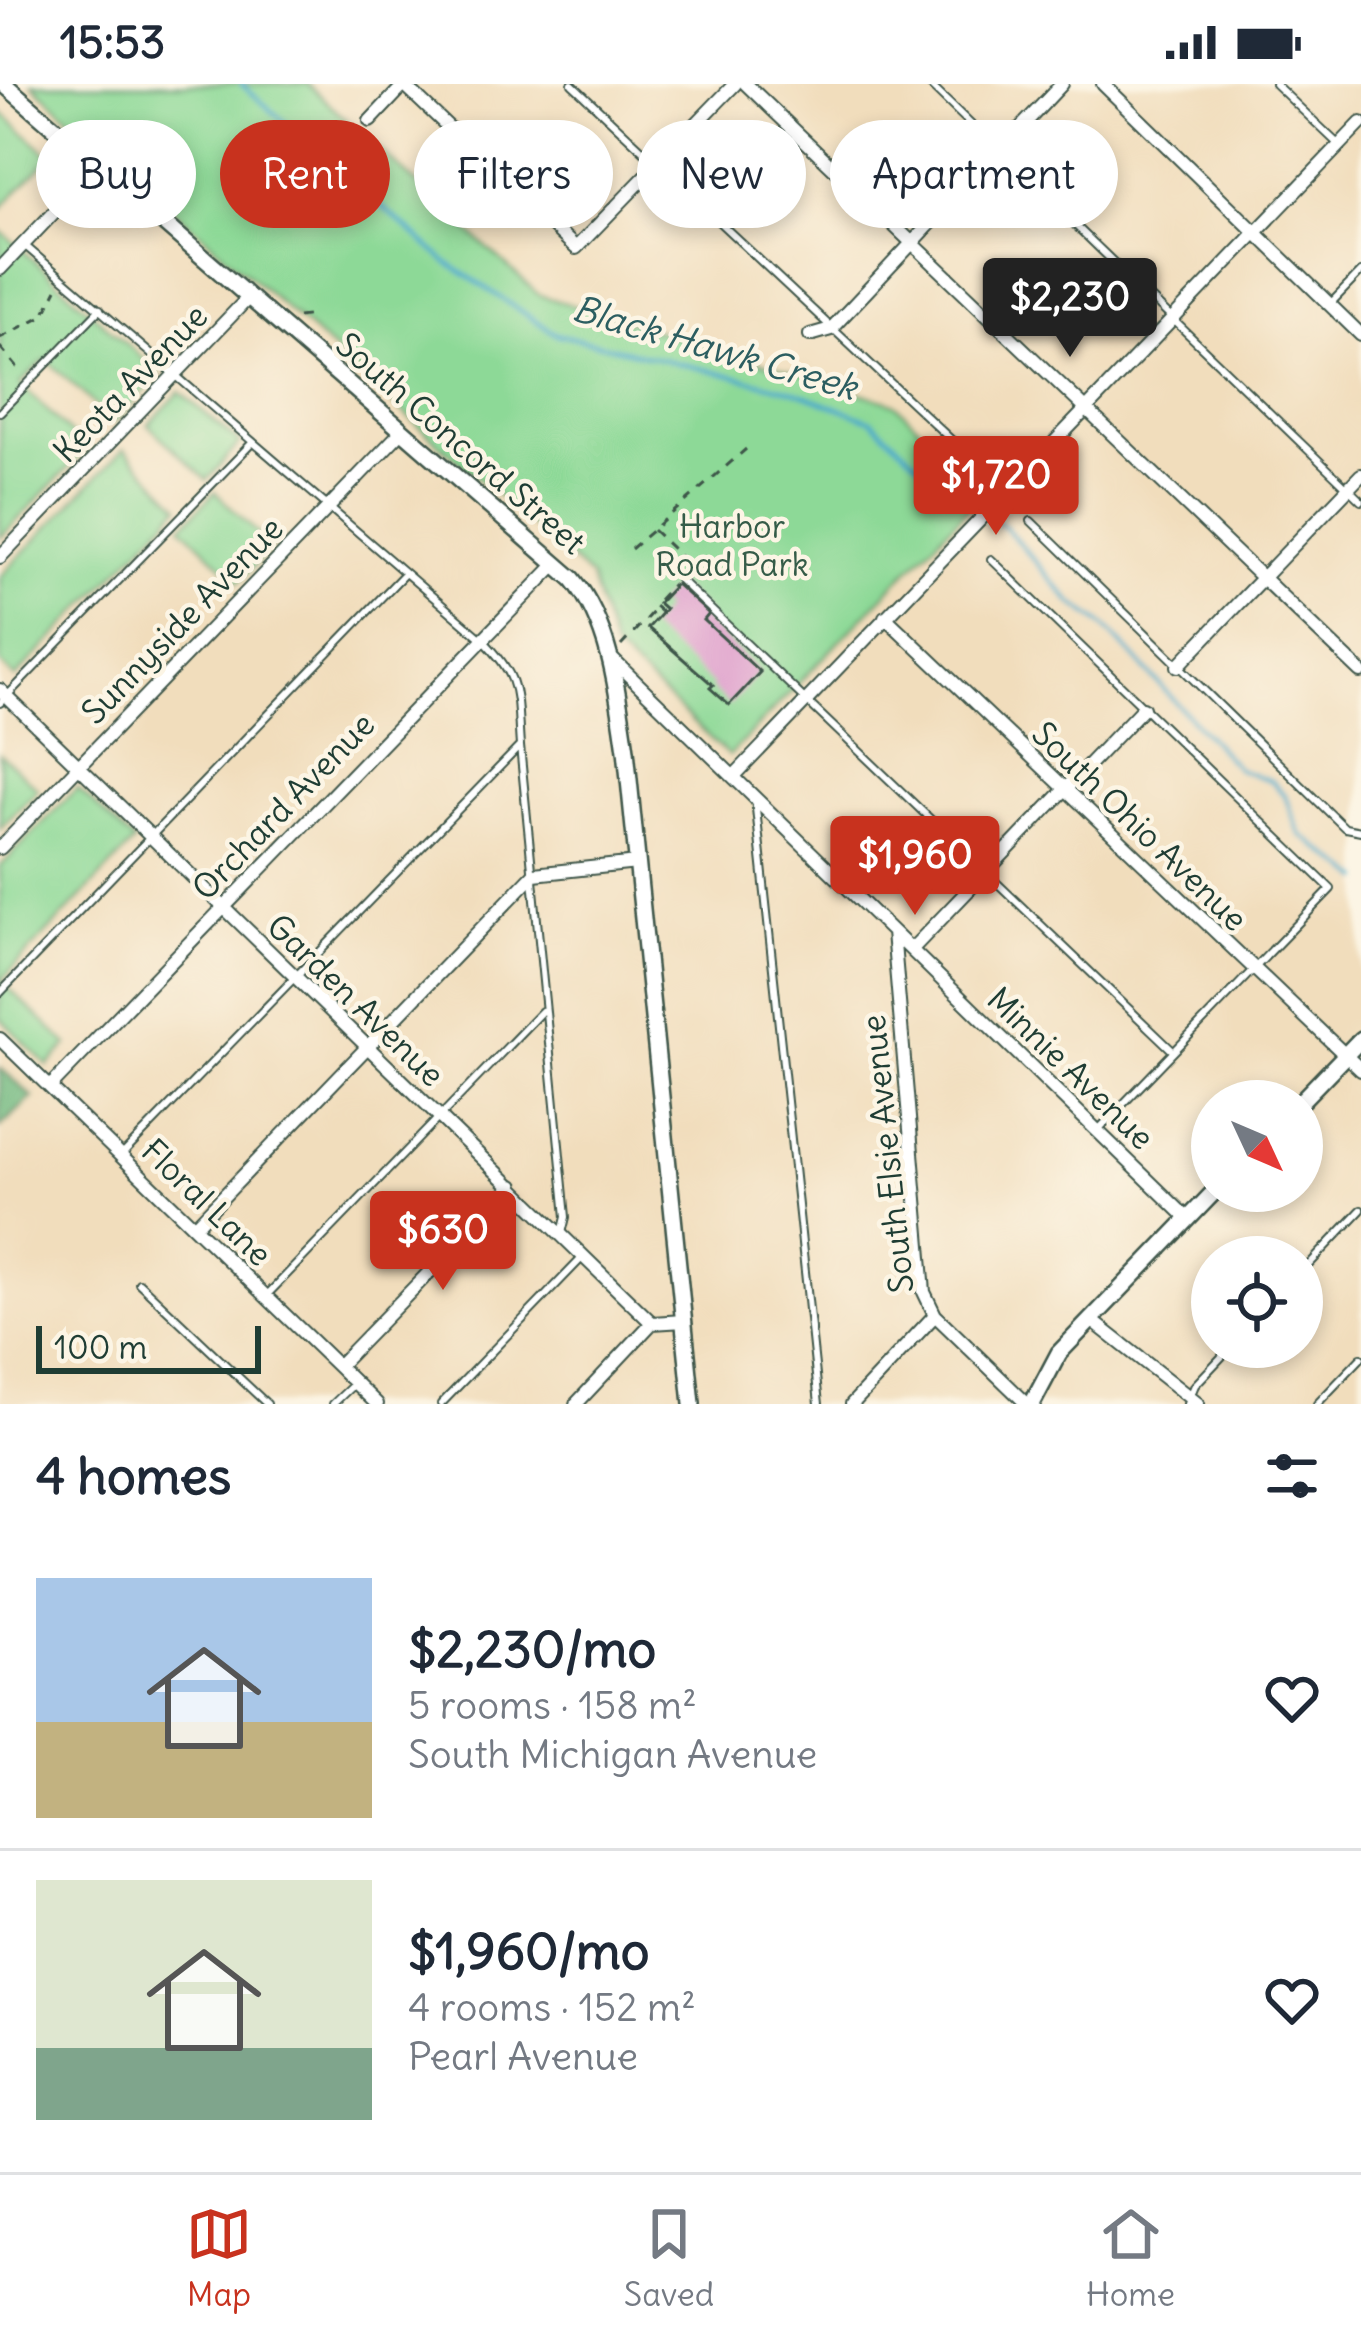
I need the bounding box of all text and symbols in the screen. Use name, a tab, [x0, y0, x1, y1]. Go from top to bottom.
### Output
text: 15:53	[60, 14, 165, 70]
chip: Buy	[36, 120, 196, 228]
chip: Rent	[220, 120, 390, 228]
chip: Filters	[414, 120, 613, 228]
chip: New	[637, 120, 806, 228]
chip: Apartment	[830, 120, 1118, 228]
pin: $2,230	[972, 258, 1168, 360]
text: $2,230	[1010, 272, 1130, 321]
water label: Black Hawk Creek	[568, 286, 865, 411]
street label: Keota Avenue	[44, 295, 216, 471]
street label: South Concord Street	[328, 323, 594, 563]
pin: $1,720	[898, 436, 1094, 538]
text: $1,720	[941, 450, 1051, 499]
park label: Harbor Road Park	[655, 505, 809, 585]
street label: Sunnyside Avenue	[72, 507, 292, 733]
street label: Orchard Avenue	[183, 704, 383, 908]
street label: South Ohio Avenue	[1024, 713, 1256, 939]
pin: $1,960	[817, 816, 1013, 918]
text: $1,960	[857, 830, 973, 879]
street label: Garden Avenue	[259, 905, 453, 1095]
street label: Minnie Avenue	[979, 978, 1163, 1158]
street label: South Elsie Avenue	[851, 1013, 923, 1295]
north arrow	[1191, 1080, 1323, 1212]
map controls	[1191, 1080, 1323, 1368]
street label: Floral Lane	[133, 1129, 281, 1275]
pin: $630	[372, 1191, 514, 1293]
text: $630	[397, 1205, 489, 1254]
button: locate	[1191, 1236, 1323, 1368]
scale bar	[36, 1320, 261, 1373]
text: 100 m	[54, 1326, 147, 1368]
icon: filters	[1259, 1443, 1325, 1509]
text: 4 homes	[36, 1444, 231, 1508]
text: $2,230/mo	[408, 1617, 656, 1681]
icon: home	[132, 1626, 276, 1770]
icon: heart	[1259, 1665, 1325, 1731]
text: 5 rooms · 158 m²	[408, 1681, 697, 1730]
text: South Michigan Avenue	[408, 1730, 817, 1779]
text: $1,960/mo	[408, 1919, 649, 1983]
icon: home	[132, 1928, 276, 2072]
icon: heart	[1259, 1967, 1325, 2033]
text: 4 rooms · 152 m²	[408, 1983, 696, 2032]
text: Pearl Avenue	[408, 2032, 638, 2081]
tab: Map	[186, 2201, 252, 2315]
tab: Saved	[624, 2201, 714, 2315]
tab: Home	[1086, 2201, 1175, 2315]

